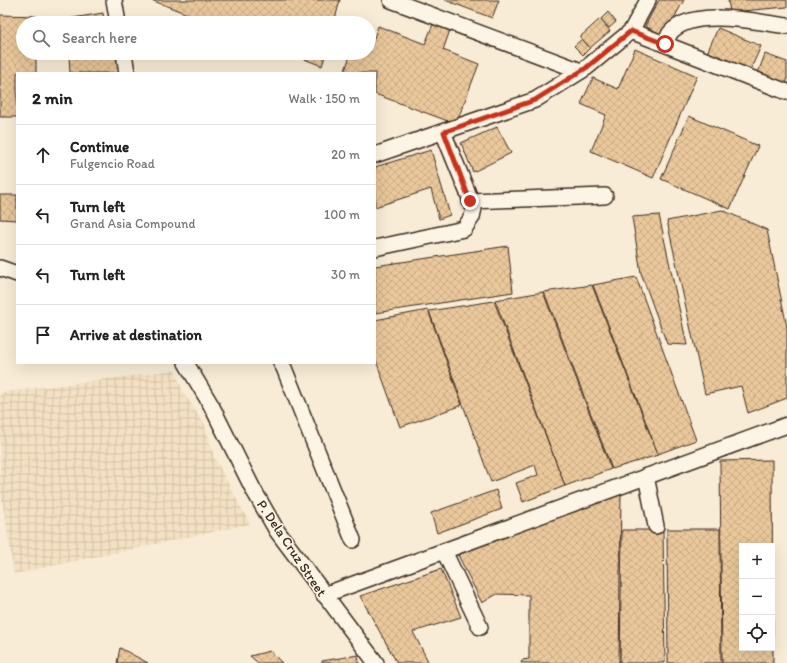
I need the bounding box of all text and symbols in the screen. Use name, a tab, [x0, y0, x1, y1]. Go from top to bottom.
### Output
search box	[16, 16, 376, 60]
icon: search	[30, 27, 52, 49]
text: Search here	[62, 29, 137, 47]
route start	[656, 35, 674, 53]
text: 2 min	[32, 88, 72, 108]
text: Walk · 150 m	[289, 91, 360, 106]
text: Continue	[70, 138, 129, 156]
icon: ahead	[32, 144, 54, 166]
text: 20 m	[331, 147, 360, 162]
text: Fulgencio Road	[70, 156, 155, 171]
route end	[461, 192, 479, 210]
text: Turn left	[70, 198, 125, 216]
icon: left	[32, 204, 54, 226]
text: 100 m	[324, 207, 360, 222]
text: Grand Asia Compound	[70, 216, 195, 231]
icon: left	[32, 264, 54, 286]
text: Turn left	[70, 266, 125, 284]
text: 30 m	[331, 267, 360, 282]
icon: arrive	[32, 324, 54, 346]
text: Arrive at destination	[70, 326, 202, 344]
street label: P. Dela Cruz Street	[253, 497, 330, 600]
map controls	[739, 543, 775, 651]
button: +	[739, 543, 775, 579]
button: −	[739, 579, 775, 615]
button: locate	[739, 615, 775, 651]

